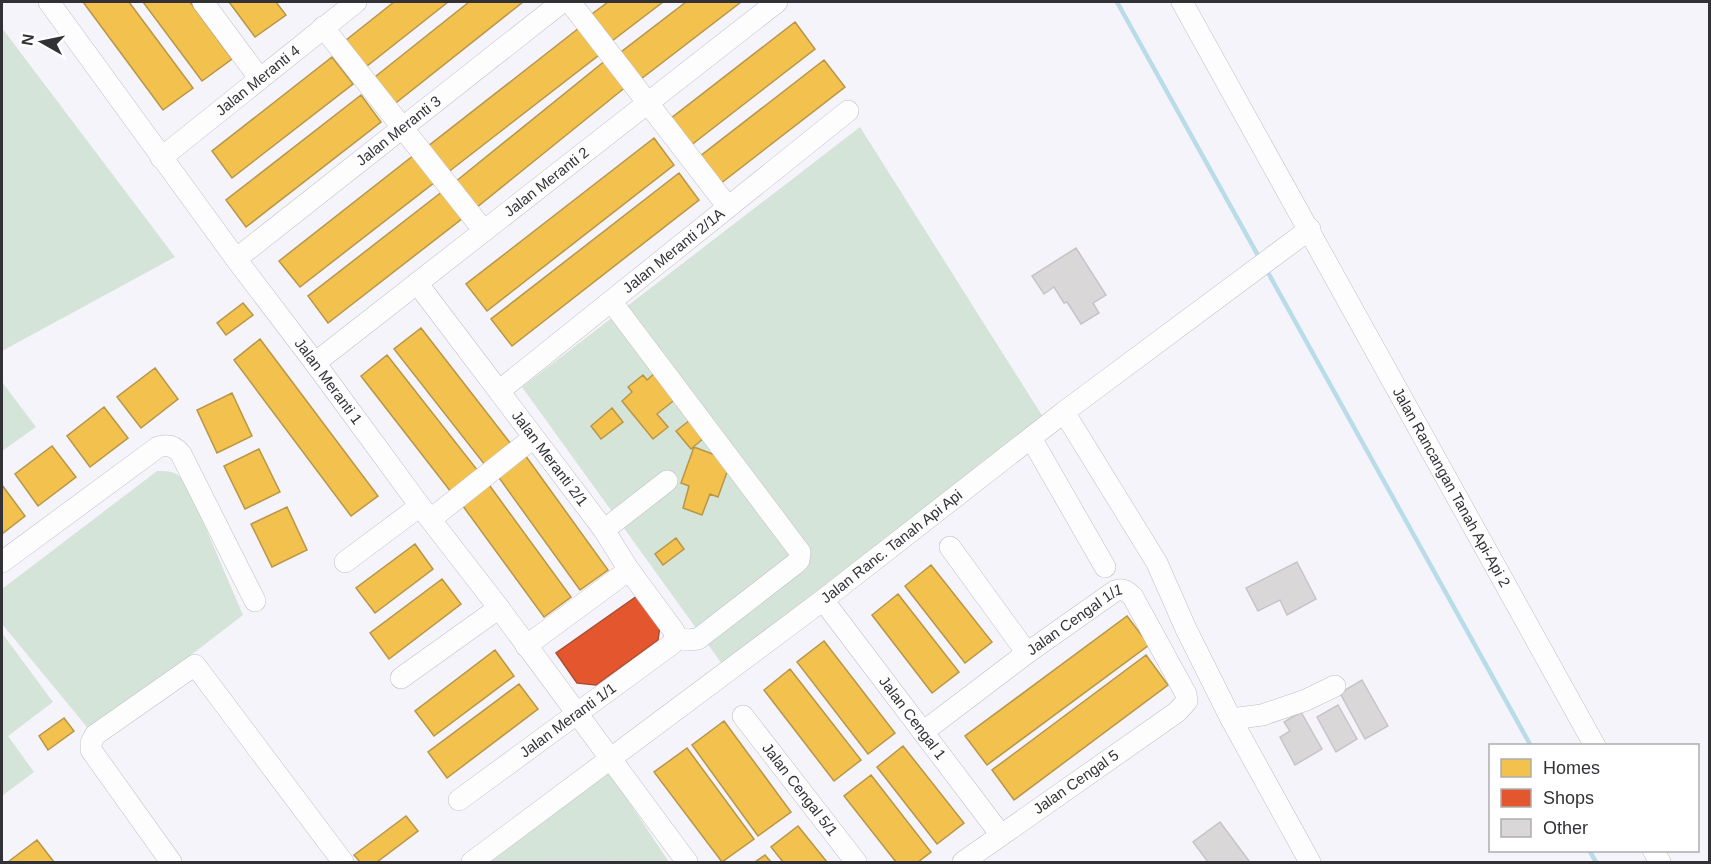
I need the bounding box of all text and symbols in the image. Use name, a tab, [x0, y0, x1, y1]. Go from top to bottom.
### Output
north arrow	[12, 12, 72, 72]
text: N	[18, 33, 37, 47]
street label: Jalan Meranti 4	[212, 41, 303, 119]
street label: Jalan Meranti 3	[353, 92, 444, 169]
street label: Jalan Meranti 2	[501, 143, 592, 220]
street label: Jalan Meranti 2/1A	[619, 205, 728, 296]
street label: Jalan Meranti 1	[291, 335, 366, 427]
street label: Jalan Rancangan Tanah Api-Api 2	[1390, 384, 1514, 590]
street label: Jalan Meranti 2/1	[509, 407, 592, 509]
street label: Jalan Ranc. Tanah Api Api	[817, 486, 965, 606]
street label: Jalan Cengal 1/1	[1024, 580, 1124, 658]
street label: Jalan Cengal 1	[876, 673, 950, 763]
street label: Jalan Meranti 1/1	[516, 679, 619, 761]
street label: Jalan Cengal 5/1	[759, 739, 842, 839]
legend	[1489, 744, 1699, 852]
street label: Jalan Cengal 5	[1030, 746, 1122, 817]
text: Homes	[1543, 758, 1600, 778]
text: Shops	[1543, 788, 1594, 808]
text: Other	[1543, 818, 1588, 838]

